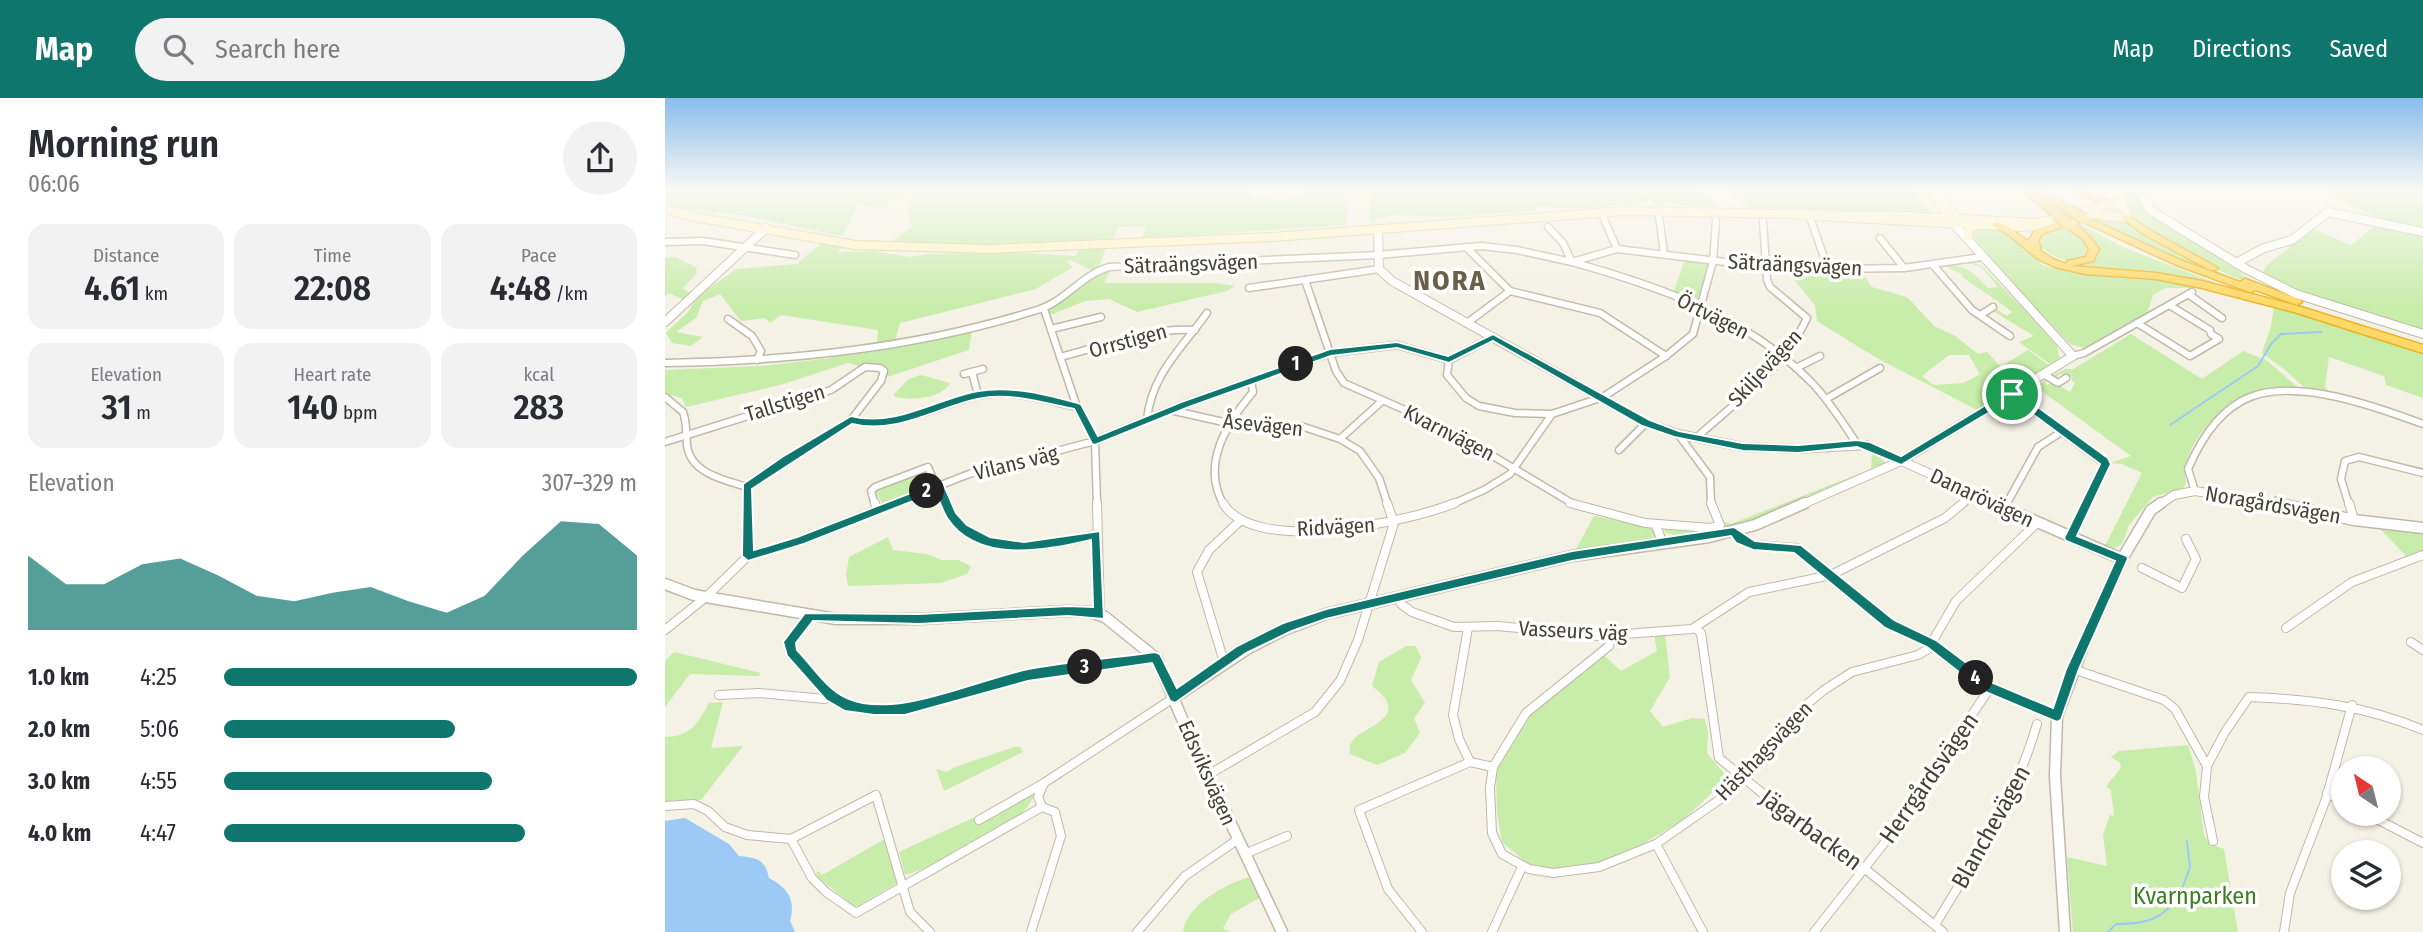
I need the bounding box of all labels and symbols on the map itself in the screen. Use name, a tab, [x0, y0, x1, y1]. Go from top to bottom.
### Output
street label: Sätraängsvägen	[1123, 249, 1259, 279]
street label: Sätraängsvägen	[1727, 249, 1863, 281]
district label: NORA	[1413, 264, 1487, 297]
street label: Örtvägen	[1673, 287, 1753, 345]
street label: Orrstigen	[1086, 318, 1170, 364]
street label: Skiljevägen	[1723, 324, 1807, 412]
pin: 1	[1279, 346, 1313, 382]
pin	[1982, 364, 2042, 424]
street label: Tallstigen	[742, 379, 828, 427]
street label: Kvarnvägen	[1399, 399, 1499, 467]
street label: Åsevägen	[1222, 408, 1304, 442]
street label: Vilans väg	[971, 440, 1061, 486]
street label: Danarövägen	[1926, 463, 2038, 533]
pin: 2	[909, 474, 945, 508]
street label: Noragårdsvägen	[2203, 480, 2343, 530]
street label: Ridvägen	[1296, 512, 1376, 542]
street label: Vasseurs väg	[1518, 615, 1628, 647]
pin: 3	[1067, 650, 1103, 684]
pin: 4	[1959, 660, 1993, 696]
street label: Hästhagsvägen	[1710, 696, 1818, 806]
street label: Herrgårdsvägen	[1874, 707, 1984, 849]
street label: Edsviksvägen	[1172, 716, 1242, 830]
north arrow	[2331, 756, 2401, 826]
street label: Blanchevägen	[1946, 761, 2036, 893]
street label: Jägarbacken	[1755, 784, 1867, 876]
park label: Kvarnparken	[2133, 882, 2257, 910]

